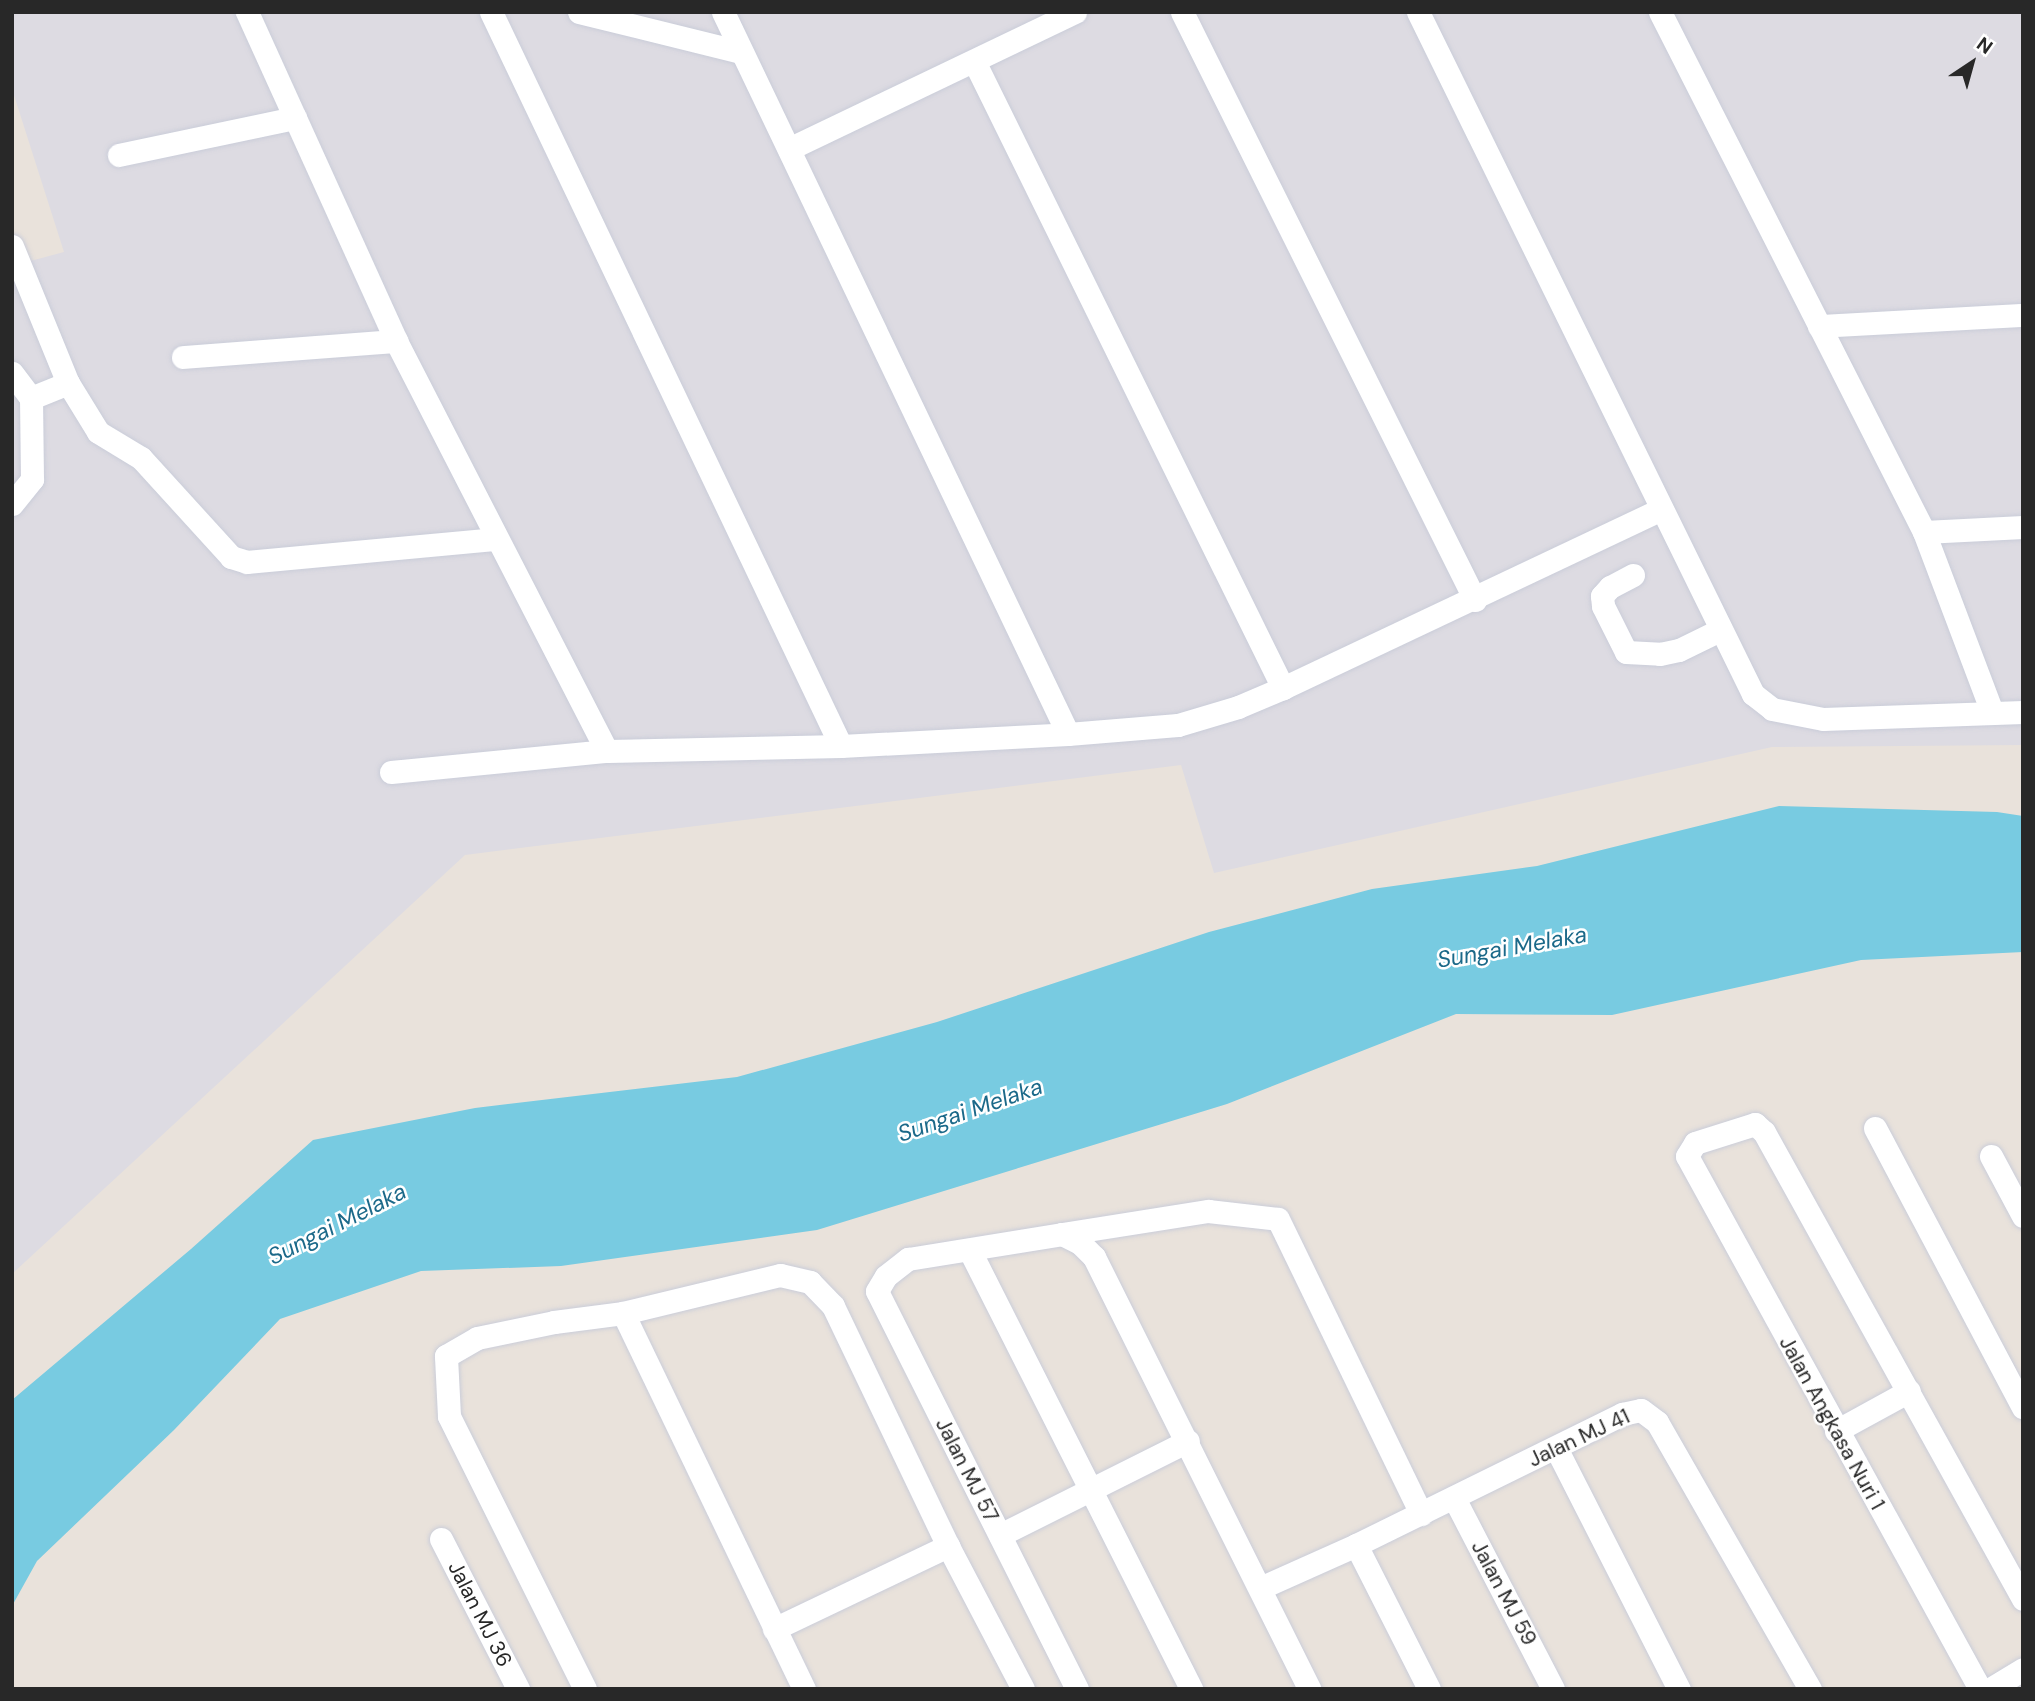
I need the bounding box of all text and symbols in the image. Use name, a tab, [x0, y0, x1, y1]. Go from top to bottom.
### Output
north arrow	[1937, 28, 2007, 98]
text: N	[1972, 31, 1998, 60]
water label: Sungai Melaka	[1435, 920, 1589, 974]
water label: Sungai Melaka	[894, 1072, 1046, 1148]
water label: Sungai Melaka	[263, 1177, 411, 1271]
street label: Jalan Angkasa Nuri 1	[1774, 1332, 1890, 1514]
street label: Jalan MJ 41	[1524, 1404, 1634, 1472]
street label: Jalan MJ 57	[930, 1414, 1004, 1526]
street label: Jalan MJ 59	[1466, 1536, 1542, 1650]
street label: Jalan MJ 36	[443, 1557, 517, 1671]

